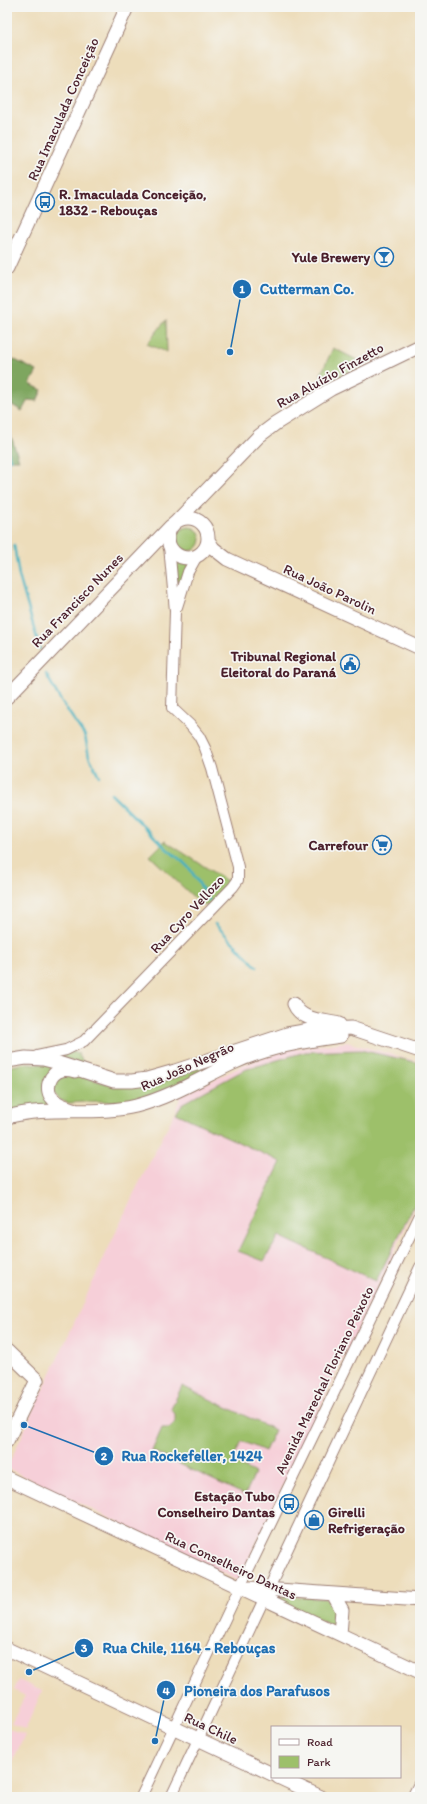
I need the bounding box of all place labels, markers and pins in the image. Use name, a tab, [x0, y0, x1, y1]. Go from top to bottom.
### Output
place label: R. Imaculada Conceição, 1832 - Rebouças	[59, 186, 207, 219]
bus stop icon: R. Imaculada Conceição, 1832 - Rebouças	[34, 191, 56, 213]
bar icon: Yule Brewery	[373, 246, 395, 268]
place label: Yule Brewery	[291, 249, 370, 266]
callout: Cutterman Co.	[232, 275, 362, 302]
place label: Tribunal Regional Eleitoral do Paraná	[221, 648, 337, 681]
public building icon: Tribunal Regional Eleitoral do Paraná	[339, 653, 361, 675]
supermarket icon: Carrefour	[371, 834, 393, 856]
place label: Carrefour	[309, 837, 368, 854]
callout: Rua Rockefeller, 1424	[94, 1442, 271, 1469]
place label: Estação Tubo Conselheiro Dantas	[157, 1488, 275, 1521]
bus stop icon: Estação Tubo Conselheiro Dantas	[278, 1493, 300, 1515]
place label: Girelli Refrigeração	[328, 1504, 405, 1537]
shop icon: Girelli Refrigeração	[303, 1509, 325, 1531]
callout: Rua Chile, 1164 - Rebouças	[74, 1634, 283, 1661]
callout: Pioneira dos Parafusos	[156, 1677, 339, 1704]

